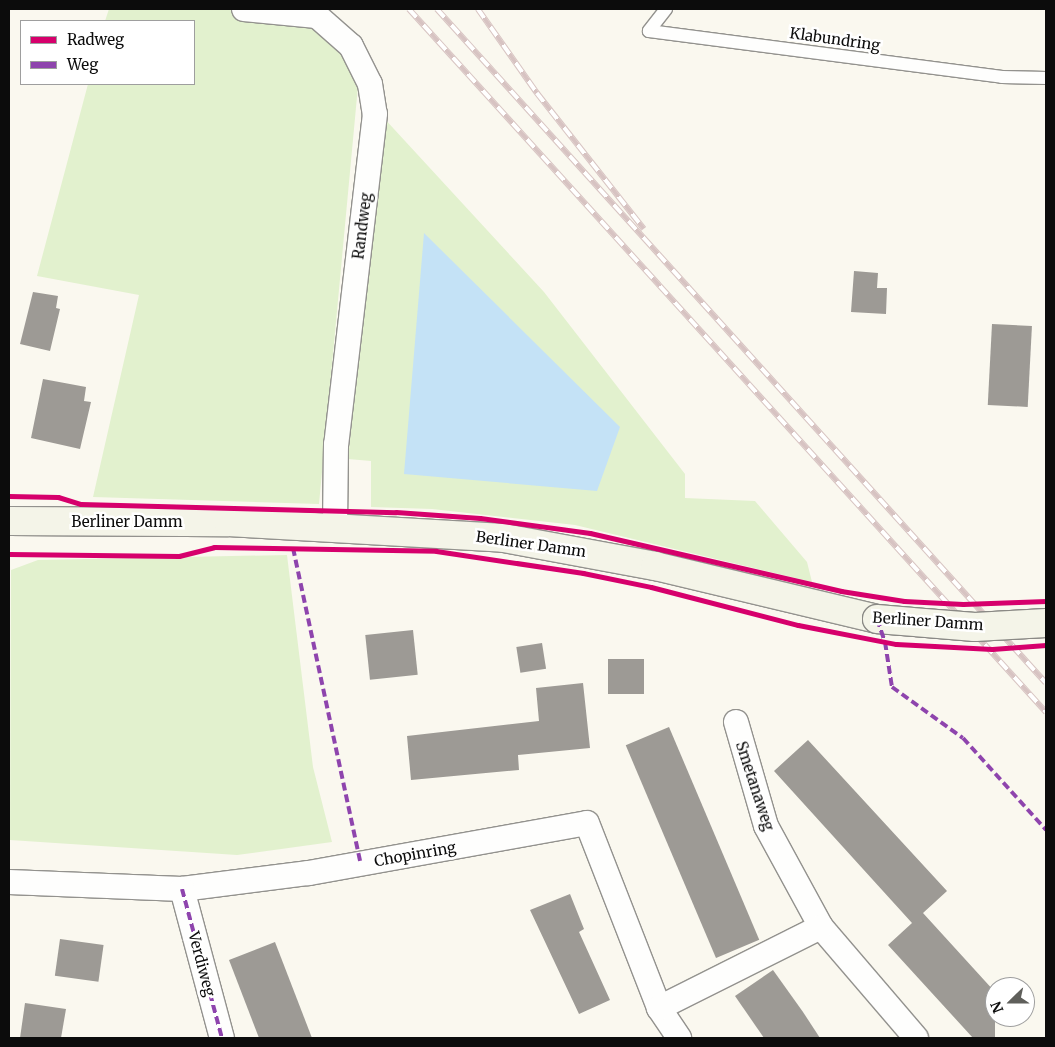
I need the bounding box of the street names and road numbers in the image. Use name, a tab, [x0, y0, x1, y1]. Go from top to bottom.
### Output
street label: Klabundring	[788, 24, 882, 54]
street label: Randweg	[349, 192, 375, 260]
street label: Berliner Damm	[71, 513, 183, 531]
street label: Berliner Damm	[475, 527, 587, 561]
street label: Berliner Damm	[872, 608, 984, 634]
street label: Smetanaweg	[732, 739, 778, 833]
street label: Chopinring	[373, 838, 457, 870]
street label: Verdiweg	[185, 930, 219, 998]

